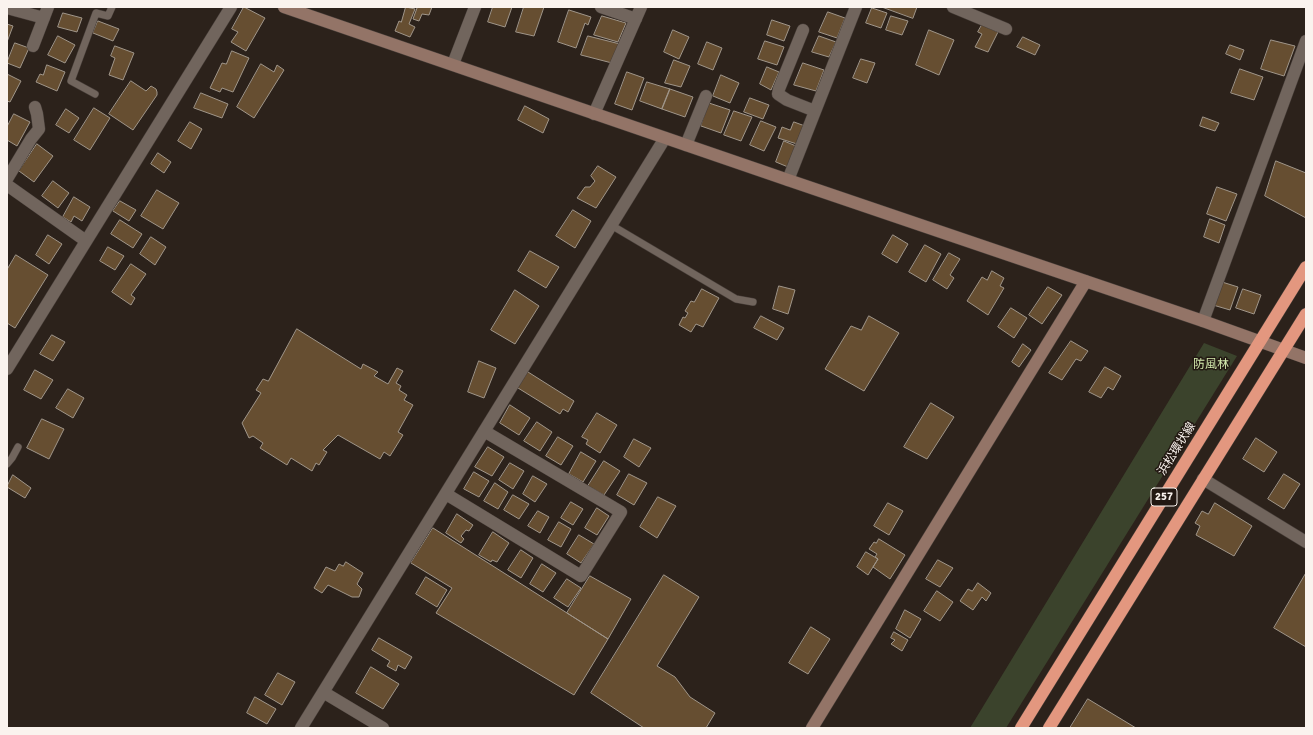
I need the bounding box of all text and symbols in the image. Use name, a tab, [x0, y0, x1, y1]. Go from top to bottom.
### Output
park label: 防風林	[1193, 358, 1229, 372]
street label: 浜松環状線	[1155, 420, 1199, 478]
road number: 257	[1151, 488, 1177, 506]

